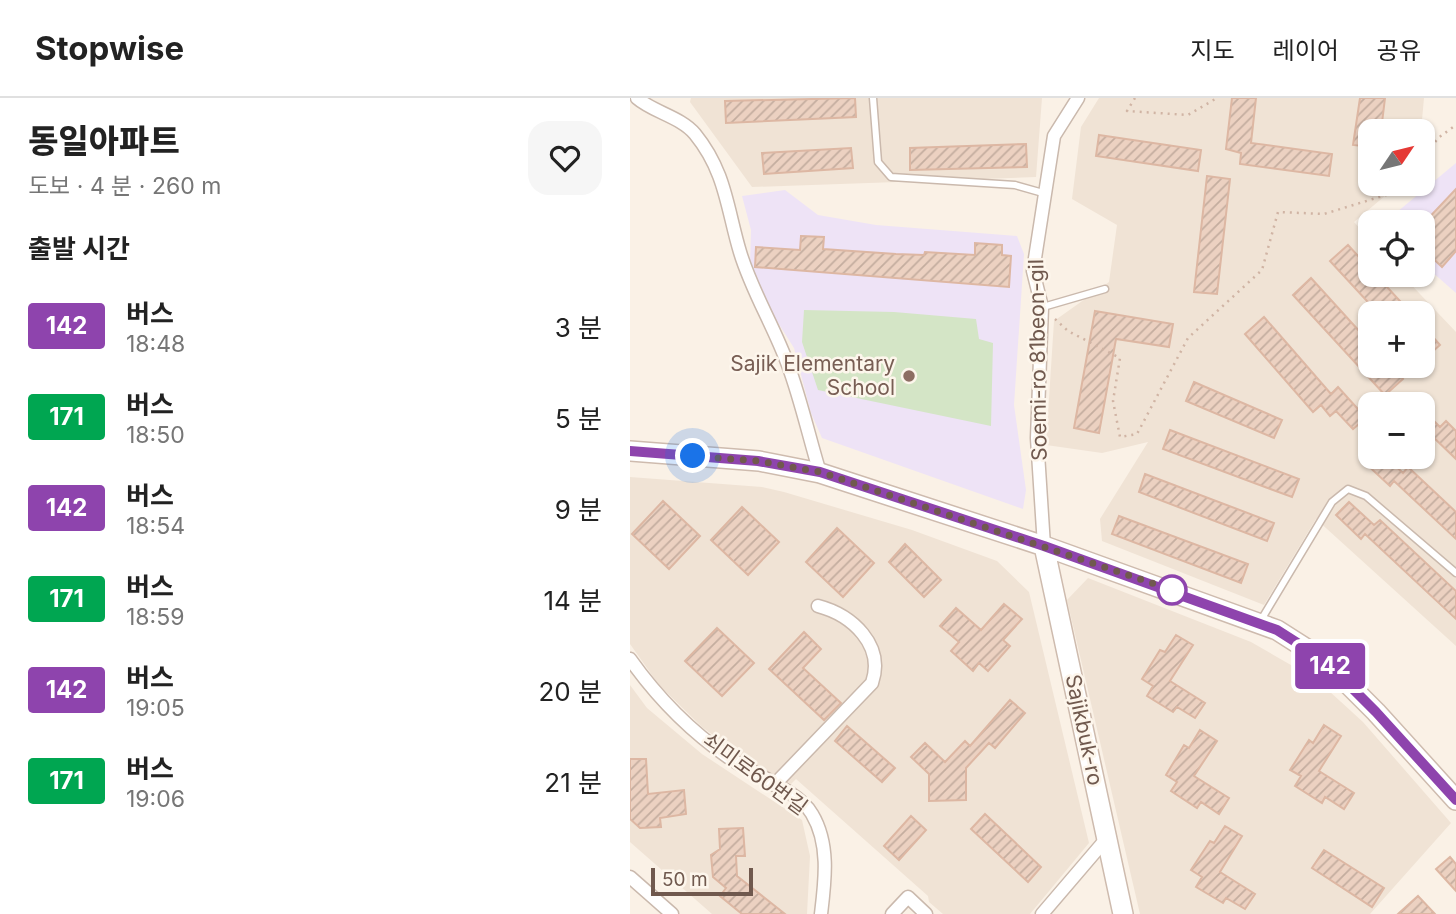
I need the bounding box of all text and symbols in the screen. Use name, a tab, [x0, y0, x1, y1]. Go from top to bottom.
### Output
text: Stopwise	[35, 28, 184, 68]
text: 지도	[1190, 36, 1235, 65]
text: 레이어	[1273, 36, 1339, 65]
text: 공유	[1377, 36, 1421, 65]
north arrow	[1358, 119, 1435, 196]
map controls	[1358, 119, 1435, 469]
text: 동일아파트	[28, 121, 180, 161]
button: heart	[528, 121, 602, 195]
text: 도보 · 4 분 · 260 m	[28, 172, 221, 200]
button: locate	[1358, 210, 1435, 287]
text: 출발 시간	[28, 233, 130, 264]
street label: Soemi-ro 81beon-gil	[1023, 259, 1052, 461]
text: 버스	[126, 298, 174, 329]
button: +	[1358, 301, 1435, 378]
text: 142	[46, 311, 87, 340]
text: 3 분	[555, 312, 602, 343]
text: 18:48	[126, 330, 185, 358]
place label: Sajik Elementary School	[730, 351, 895, 400]
marker: Sajik Elementary School	[901, 368, 917, 384]
text: 버스	[126, 389, 174, 420]
button: −	[1358, 392, 1435, 469]
text: 171	[49, 402, 84, 431]
text: 5 분	[555, 403, 602, 434]
text: 18:50	[126, 421, 185, 449]
your location	[675, 438, 710, 473]
text: 버스	[126, 480, 174, 511]
text: 142	[46, 493, 87, 522]
text: 9 분	[555, 494, 602, 525]
text: 18:54	[126, 512, 185, 540]
text: 버스	[126, 571, 174, 602]
unlabelled marker	[1157, 575, 1187, 605]
text: 171	[49, 584, 84, 613]
text: 14 분	[543, 585, 602, 616]
text: 18:59	[126, 603, 184, 631]
line badge: 142	[1290, 643, 1370, 689]
text: 142	[1309, 651, 1351, 680]
text: 버스	[126, 662, 174, 693]
street label: Sajikbuk-ro	[1061, 672, 1108, 788]
text: 142	[46, 675, 87, 704]
text: 20 분	[539, 676, 602, 707]
text: 19:05	[126, 694, 185, 722]
street label: 쇠미로60번길	[698, 727, 812, 820]
text: 버스	[126, 753, 174, 784]
text: 171	[49, 766, 84, 795]
text: 21 분	[544, 767, 602, 798]
text: 19:06	[126, 785, 185, 813]
scale bar	[651, 865, 752, 897]
text: 50 m	[662, 868, 708, 891]

